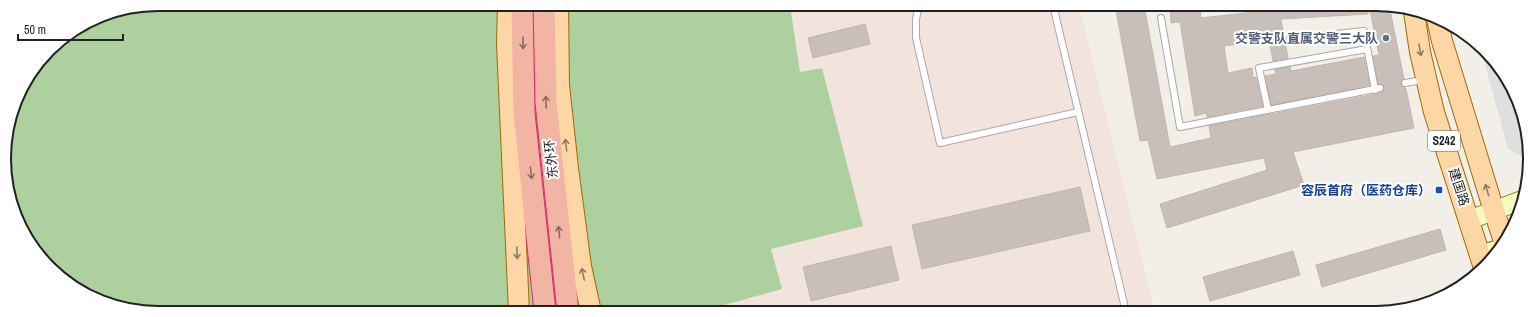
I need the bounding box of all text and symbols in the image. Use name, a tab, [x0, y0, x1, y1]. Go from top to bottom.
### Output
scale bar	[18, 16, 123, 42]
text: 50 m	[24, 22, 46, 38]
place label: 交警支队直属交警三大队	[1235, 30, 1378, 47]
marker: 交警支队直属交警三大队	[1381, 33, 1391, 43]
one-way arrow	[519, 36, 526, 49]
one-way arrow	[1416, 43, 1424, 56]
one-way arrow	[543, 96, 550, 109]
road number: S242	[1428, 131, 1460, 151]
street label: 东外环	[541, 139, 561, 179]
one-way arrow	[562, 139, 569, 152]
one-way arrow	[527, 166, 534, 179]
street label: 建国路	[1445, 166, 1473, 208]
place label: 容辰首府（医药仓库）	[1301, 182, 1431, 199]
one-way arrow	[1483, 184, 1490, 197]
marker: 容辰首府（医药仓库）	[1434, 185, 1444, 195]
one-way arrow	[556, 225, 563, 238]
one-way arrow	[513, 246, 520, 259]
one-way arrow	[578, 268, 586, 281]

